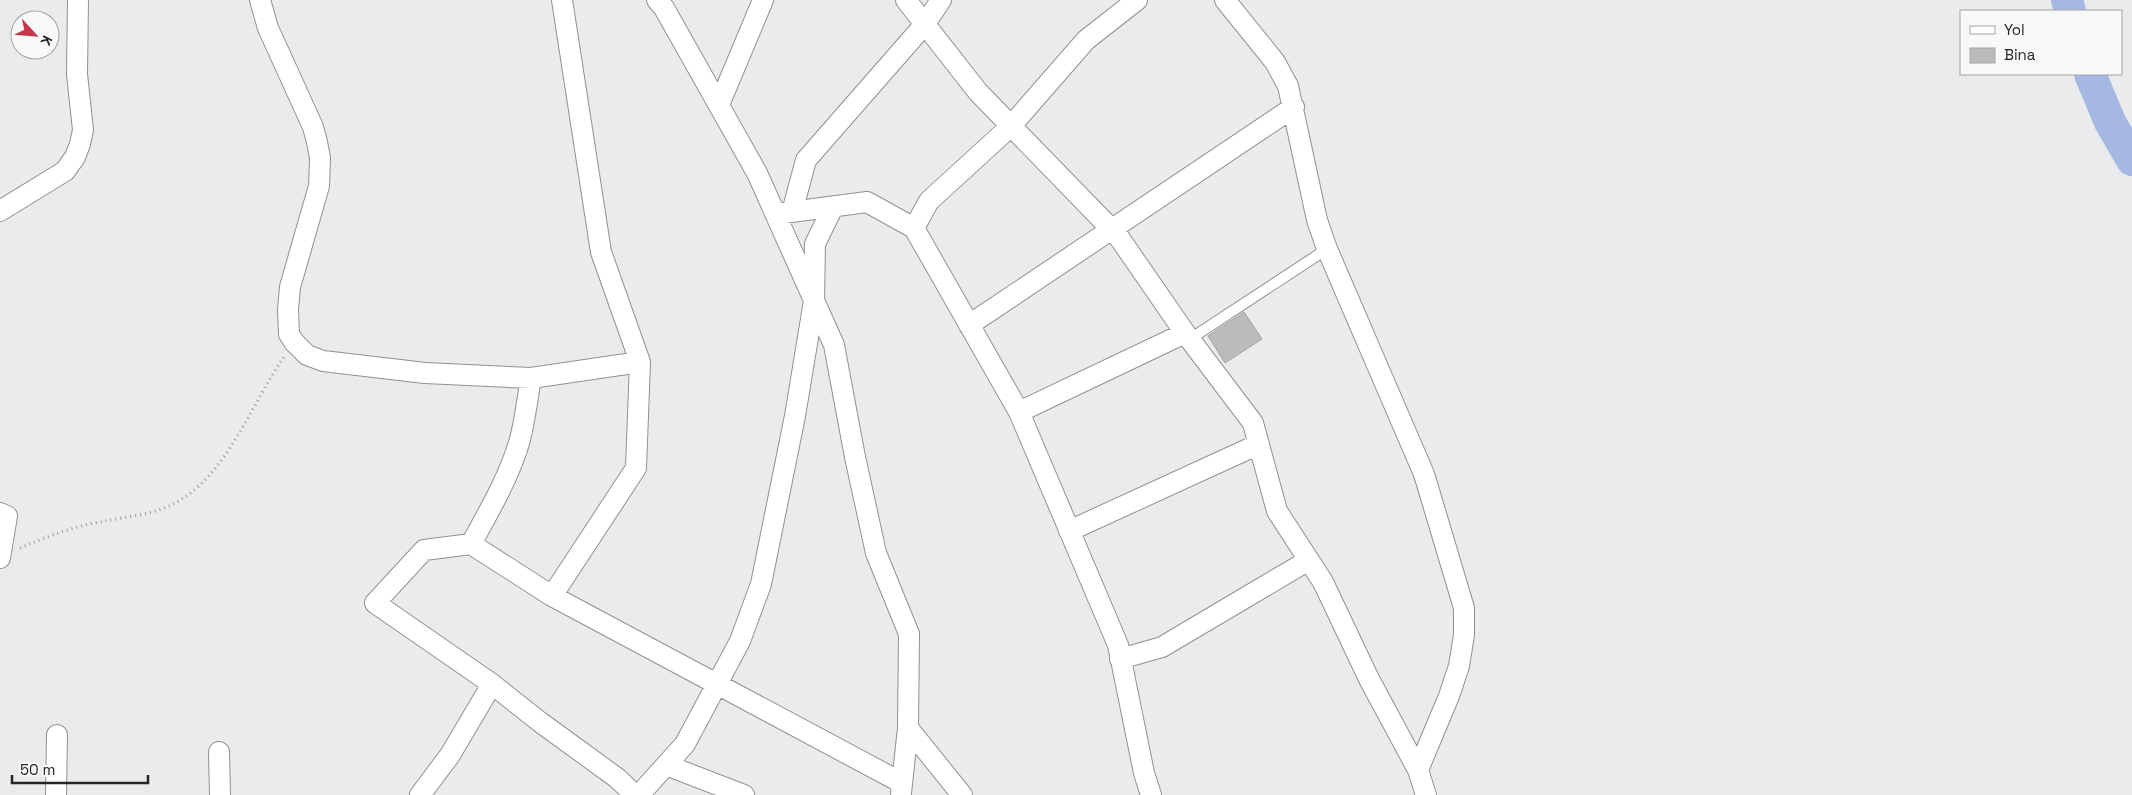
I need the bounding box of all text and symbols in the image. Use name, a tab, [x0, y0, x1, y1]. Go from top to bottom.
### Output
north arrow	[10, 10, 60, 60]
legend	[1960, 10, 2122, 75]
text: Yol	[2004, 20, 2025, 39]
text: K	[37, 33, 57, 49]
text: Bina	[2004, 45, 2036, 64]
scale bar	[12, 752, 149, 784]
text: 50 m	[20, 760, 55, 779]

